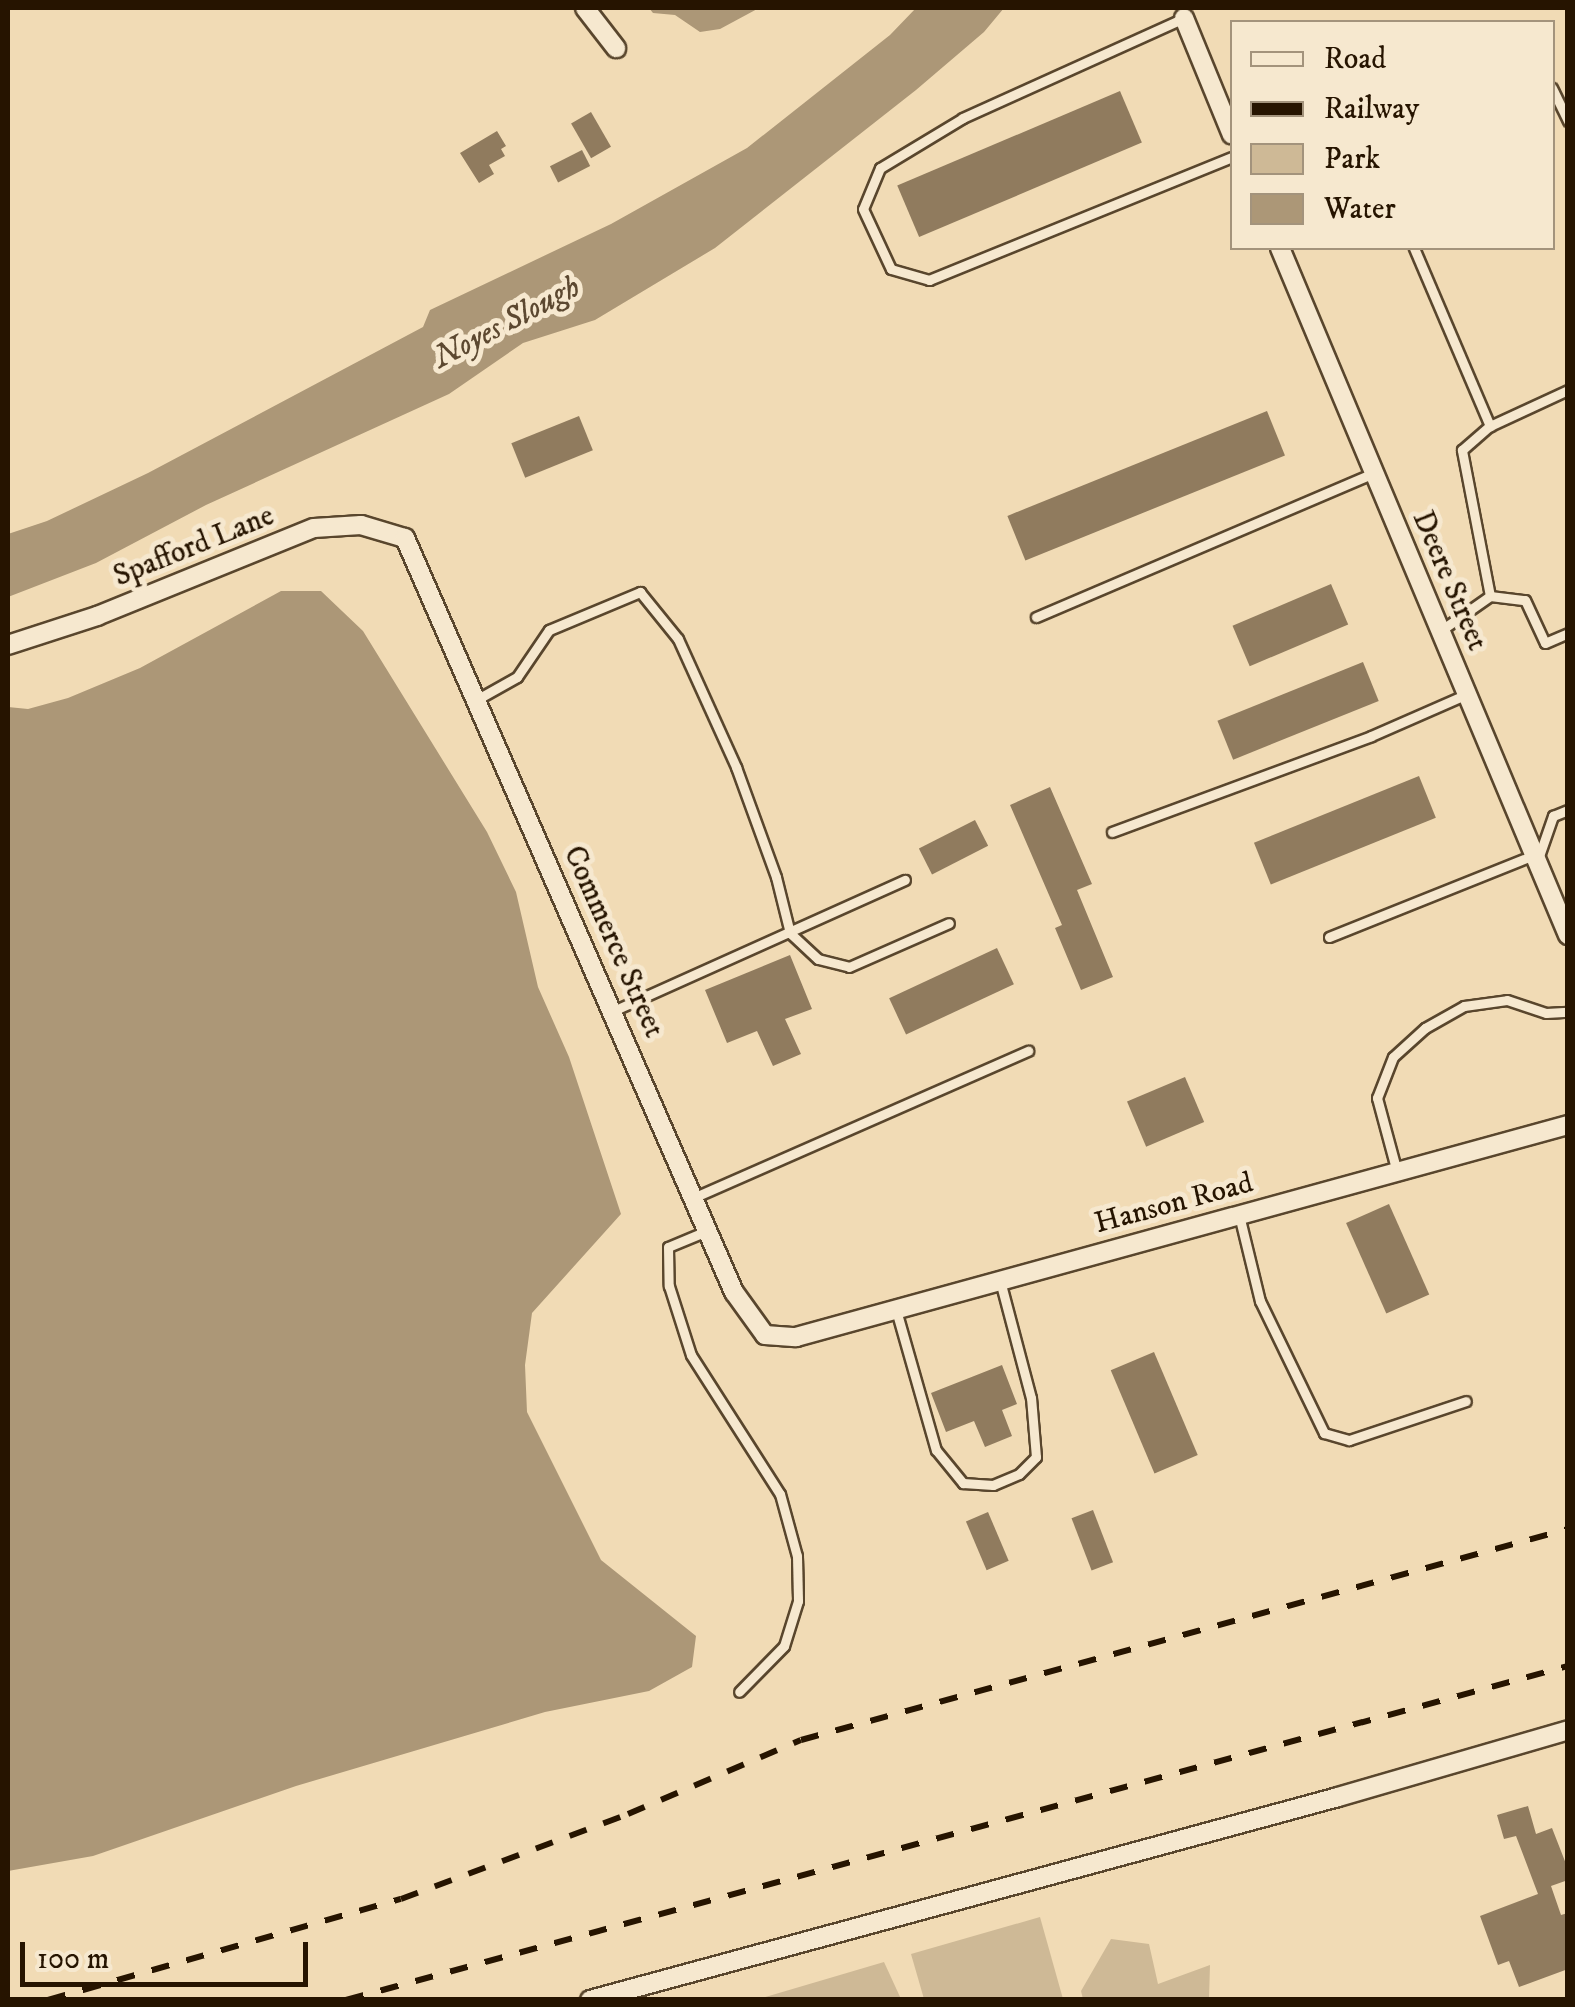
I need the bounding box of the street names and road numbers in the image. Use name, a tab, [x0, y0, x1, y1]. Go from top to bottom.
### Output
street label: Spafford Lane	[109, 499, 279, 595]
street label: Deere Street	[1403, 506, 1495, 656]
street label: Commerce Street	[555, 841, 671, 1043]
street label: Hanson Road	[1091, 1166, 1257, 1242]

